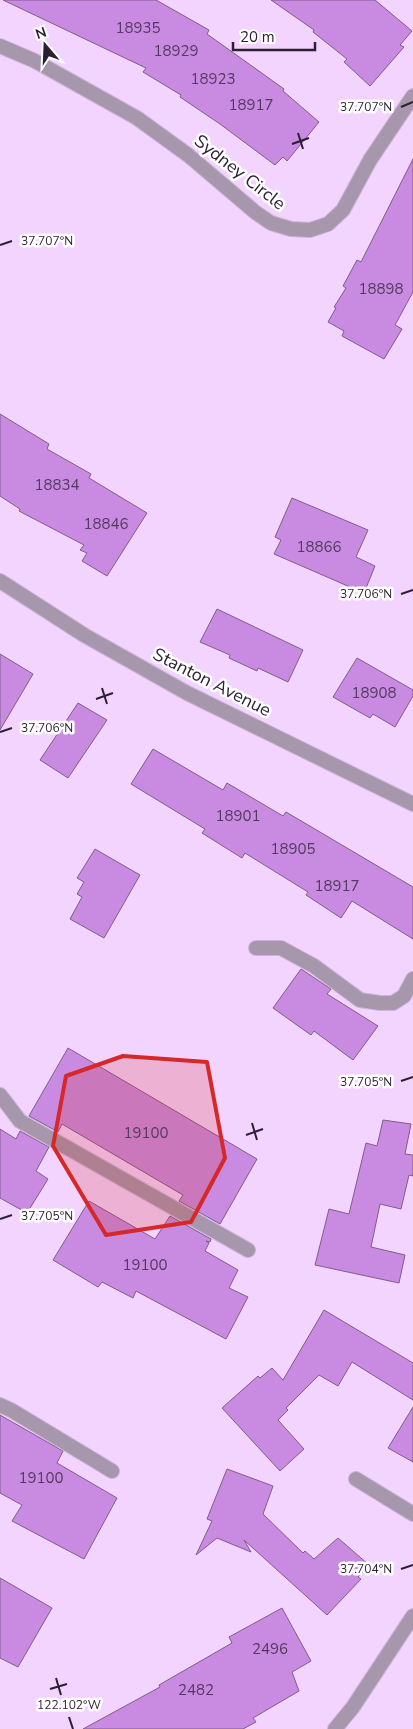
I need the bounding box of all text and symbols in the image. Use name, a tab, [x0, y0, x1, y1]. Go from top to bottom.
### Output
house number: 18935	[115, 18, 161, 38]
north arrow	[20, 20, 70, 70]
scale bar	[233, 20, 316, 52]
text: N	[33, 22, 49, 44]
text: 20 m	[240, 27, 275, 47]
house number: 18929	[153, 41, 199, 61]
house number: 18923	[190, 69, 236, 89]
house number: 18917	[228, 95, 274, 115]
text: 37.707°N	[340, 99, 392, 115]
street label: Sydney Circle	[189, 129, 291, 215]
text: 37.707°N	[21, 233, 73, 249]
house number: 18898	[358, 279, 404, 299]
house number: 18834	[34, 475, 80, 495]
house number: 18846	[83, 514, 129, 534]
house number: 18866	[296, 537, 342, 557]
text: 37.706°N	[340, 586, 392, 602]
street label: Stanton Avenue	[149, 642, 275, 722]
house number: 18908	[351, 683, 397, 703]
text: 37.706°N	[21, 720, 73, 736]
house number: 18901	[215, 806, 261, 826]
house number: 18905	[270, 839, 316, 859]
house number: 18917	[314, 876, 360, 896]
text: 37.705°N	[340, 1074, 392, 1090]
house number: 19100	[123, 1123, 169, 1143]
text: 37.705°N	[21, 1208, 73, 1224]
house number: 19100	[122, 1255, 168, 1275]
house number: 19100	[18, 1468, 64, 1488]
text: 37.704°N	[340, 1561, 392, 1577]
house number: 2496	[252, 1639, 288, 1659]
house number: 2482	[178, 1680, 214, 1700]
text: 122.102°W	[37, 1697, 101, 1713]

